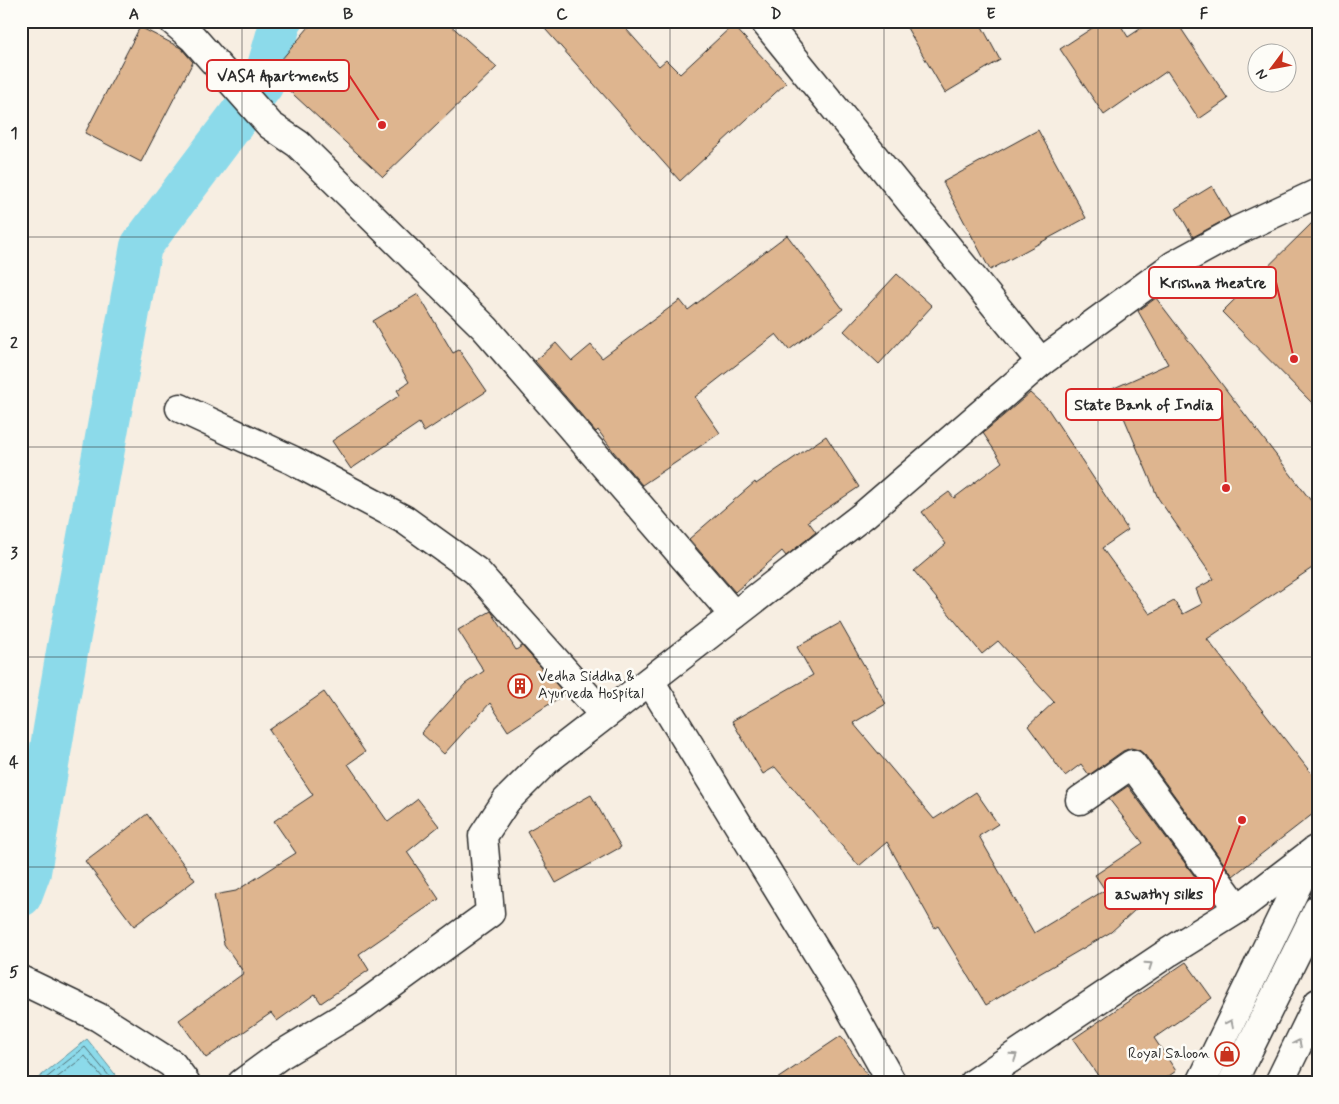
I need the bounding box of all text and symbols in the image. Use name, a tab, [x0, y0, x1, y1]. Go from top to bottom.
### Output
text: A	[129, 4, 139, 25]
text: B	[343, 4, 353, 25]
text: C	[556, 4, 568, 25]
text: D	[770, 4, 782, 25]
text: E	[986, 4, 996, 25]
text: F	[1200, 4, 1209, 25]
north arrow	[1246, 42, 1296, 92]
callout: VASA Apartments	[207, 60, 349, 91]
text: VASA Apartments	[217, 66, 339, 88]
text: N	[1252, 66, 1272, 83]
text: 1	[10, 123, 18, 144]
callout: Krishna theatre	[1149, 267, 1276, 298]
text: Krishna theatre	[1160, 273, 1267, 294]
text: 2	[10, 333, 18, 354]
callout: State Bank of India	[1066, 389, 1222, 420]
text: State Bank of India	[1074, 395, 1214, 416]
text: 3	[10, 543, 18, 564]
place label: Vedha Siddha & Ayurveda Hospital	[538, 667, 644, 704]
building icon: Vedha Siddha & Ayurveda Hospital	[507, 673, 533, 699]
text: 4	[9, 752, 19, 773]
callout: aswathy silks	[1105, 878, 1214, 909]
text: aswathy silks	[1115, 884, 1203, 905]
text: 5	[9, 962, 19, 983]
one-way arrow	[1143, 962, 1153, 971]
one-way arrow	[1224, 1019, 1234, 1028]
one-way arrow	[1292, 1039, 1302, 1048]
shop icon: Royal Saloon	[1214, 1041, 1240, 1067]
place label: Royal Saloon	[1128, 1044, 1210, 1064]
one-way arrow	[1009, 1052, 1018, 1062]

